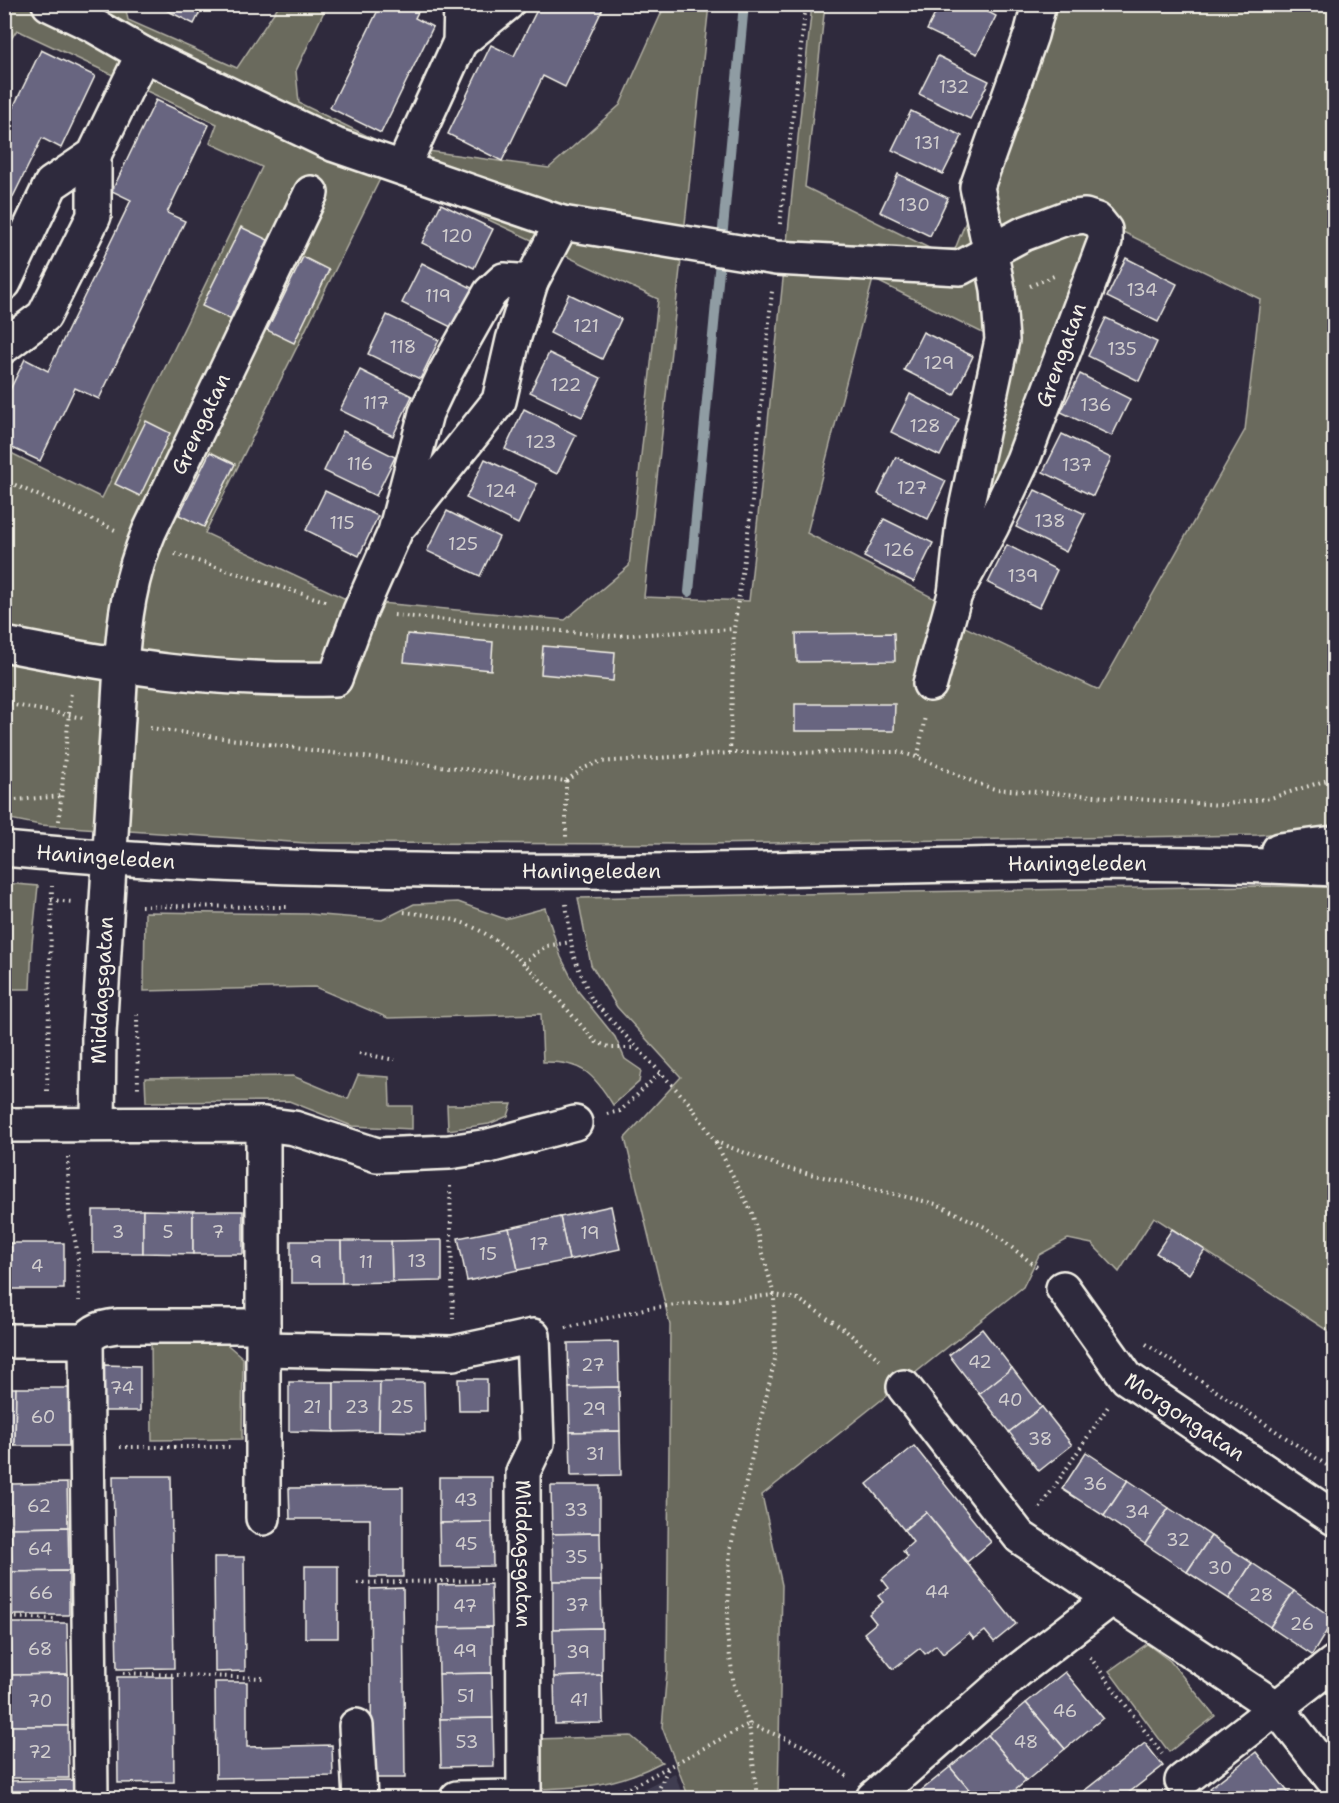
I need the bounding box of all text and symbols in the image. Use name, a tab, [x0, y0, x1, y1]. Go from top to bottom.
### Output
house number: 132	[939, 75, 969, 99]
house number: 131	[914, 131, 940, 155]
house number: 130	[898, 193, 930, 217]
house number: 120	[441, 224, 473, 248]
house number: 134	[1126, 278, 1158, 302]
house number: 119	[425, 284, 451, 308]
street label: Grengatan	[1029, 299, 1093, 411]
house number: 121	[573, 314, 599, 338]
house number: 118	[390, 335, 416, 359]
house number: 135	[1107, 337, 1137, 361]
house number: 129	[924, 351, 954, 375]
street label: Grengatan	[164, 369, 237, 479]
house number: 122	[551, 373, 581, 397]
house number: 117	[363, 391, 389, 415]
house number: 136	[1080, 393, 1112, 417]
house number: 128	[909, 414, 941, 438]
house number: 123	[526, 430, 556, 454]
house number: 116	[347, 452, 373, 476]
house number: 137	[1062, 453, 1092, 477]
house number: 127	[897, 476, 927, 500]
house number: 124	[486, 479, 516, 503]
house number: 138	[1034, 509, 1066, 533]
house number: 115	[329, 511, 355, 535]
house number: 125	[448, 532, 478, 556]
house number: 126	[883, 538, 915, 562]
house number: 139	[1008, 564, 1038, 588]
street label: Haningeleden	[35, 838, 176, 876]
street label: Haningeleden	[1008, 849, 1147, 878]
street label: Haningeleden	[522, 857, 661, 885]
street label: Middagsgatan	[85, 915, 120, 1064]
house number: 3	[112, 1220, 124, 1244]
house number: 5	[162, 1220, 174, 1244]
house number: 7	[212, 1220, 224, 1244]
house number: 19	[580, 1221, 600, 1245]
house number: 17	[529, 1232, 549, 1256]
house number: 15	[479, 1242, 497, 1266]
house number: 13	[407, 1249, 427, 1273]
house number: 9	[310, 1250, 322, 1274]
house number: 11	[359, 1250, 373, 1274]
house number: 4	[31, 1254, 43, 1278]
house number: 42	[968, 1350, 992, 1374]
house number: 27	[581, 1353, 605, 1377]
street label: Morgongatan	[1119, 1366, 1251, 1468]
house number: 74	[110, 1376, 134, 1400]
house number: 40	[997, 1388, 1023, 1412]
house number: 21	[302, 1395, 322, 1419]
house number: 23	[345, 1395, 369, 1419]
house number: 25	[390, 1395, 414, 1419]
house number: 29	[582, 1397, 606, 1421]
house number: 60	[31, 1405, 55, 1429]
house number: 38	[1028, 1427, 1052, 1451]
house number: 31	[585, 1442, 605, 1466]
house number: 36	[1083, 1472, 1107, 1496]
street label: Middagsgatan	[509, 1480, 537, 1628]
house number: 43	[454, 1488, 478, 1512]
house number: 62	[27, 1494, 51, 1518]
house number: 33	[564, 1498, 588, 1522]
house number: 34	[1125, 1500, 1149, 1524]
house number: 32	[1166, 1528, 1190, 1552]
house number: 45	[454, 1532, 478, 1556]
house number: 64	[28, 1537, 52, 1561]
house number: 35	[564, 1545, 588, 1569]
house number: 30	[1208, 1556, 1232, 1580]
house number: 44	[925, 1580, 949, 1604]
house number: 66	[29, 1581, 53, 1605]
house number: 28	[1249, 1583, 1273, 1607]
house number: 37	[565, 1593, 589, 1617]
house number: 47	[453, 1594, 477, 1618]
house number: 26	[1290, 1612, 1314, 1636]
house number: 68	[28, 1637, 52, 1661]
house number: 49	[453, 1639, 477, 1663]
house number: 39	[566, 1640, 590, 1664]
house number: 51	[457, 1684, 475, 1708]
house number: 41	[569, 1688, 589, 1712]
house number: 70	[28, 1689, 52, 1713]
house number: 46	[1053, 1699, 1077, 1723]
house number: 53	[456, 1730, 478, 1754]
house number: 48	[1014, 1730, 1038, 1754]
house number: 72	[28, 1740, 52, 1764]

